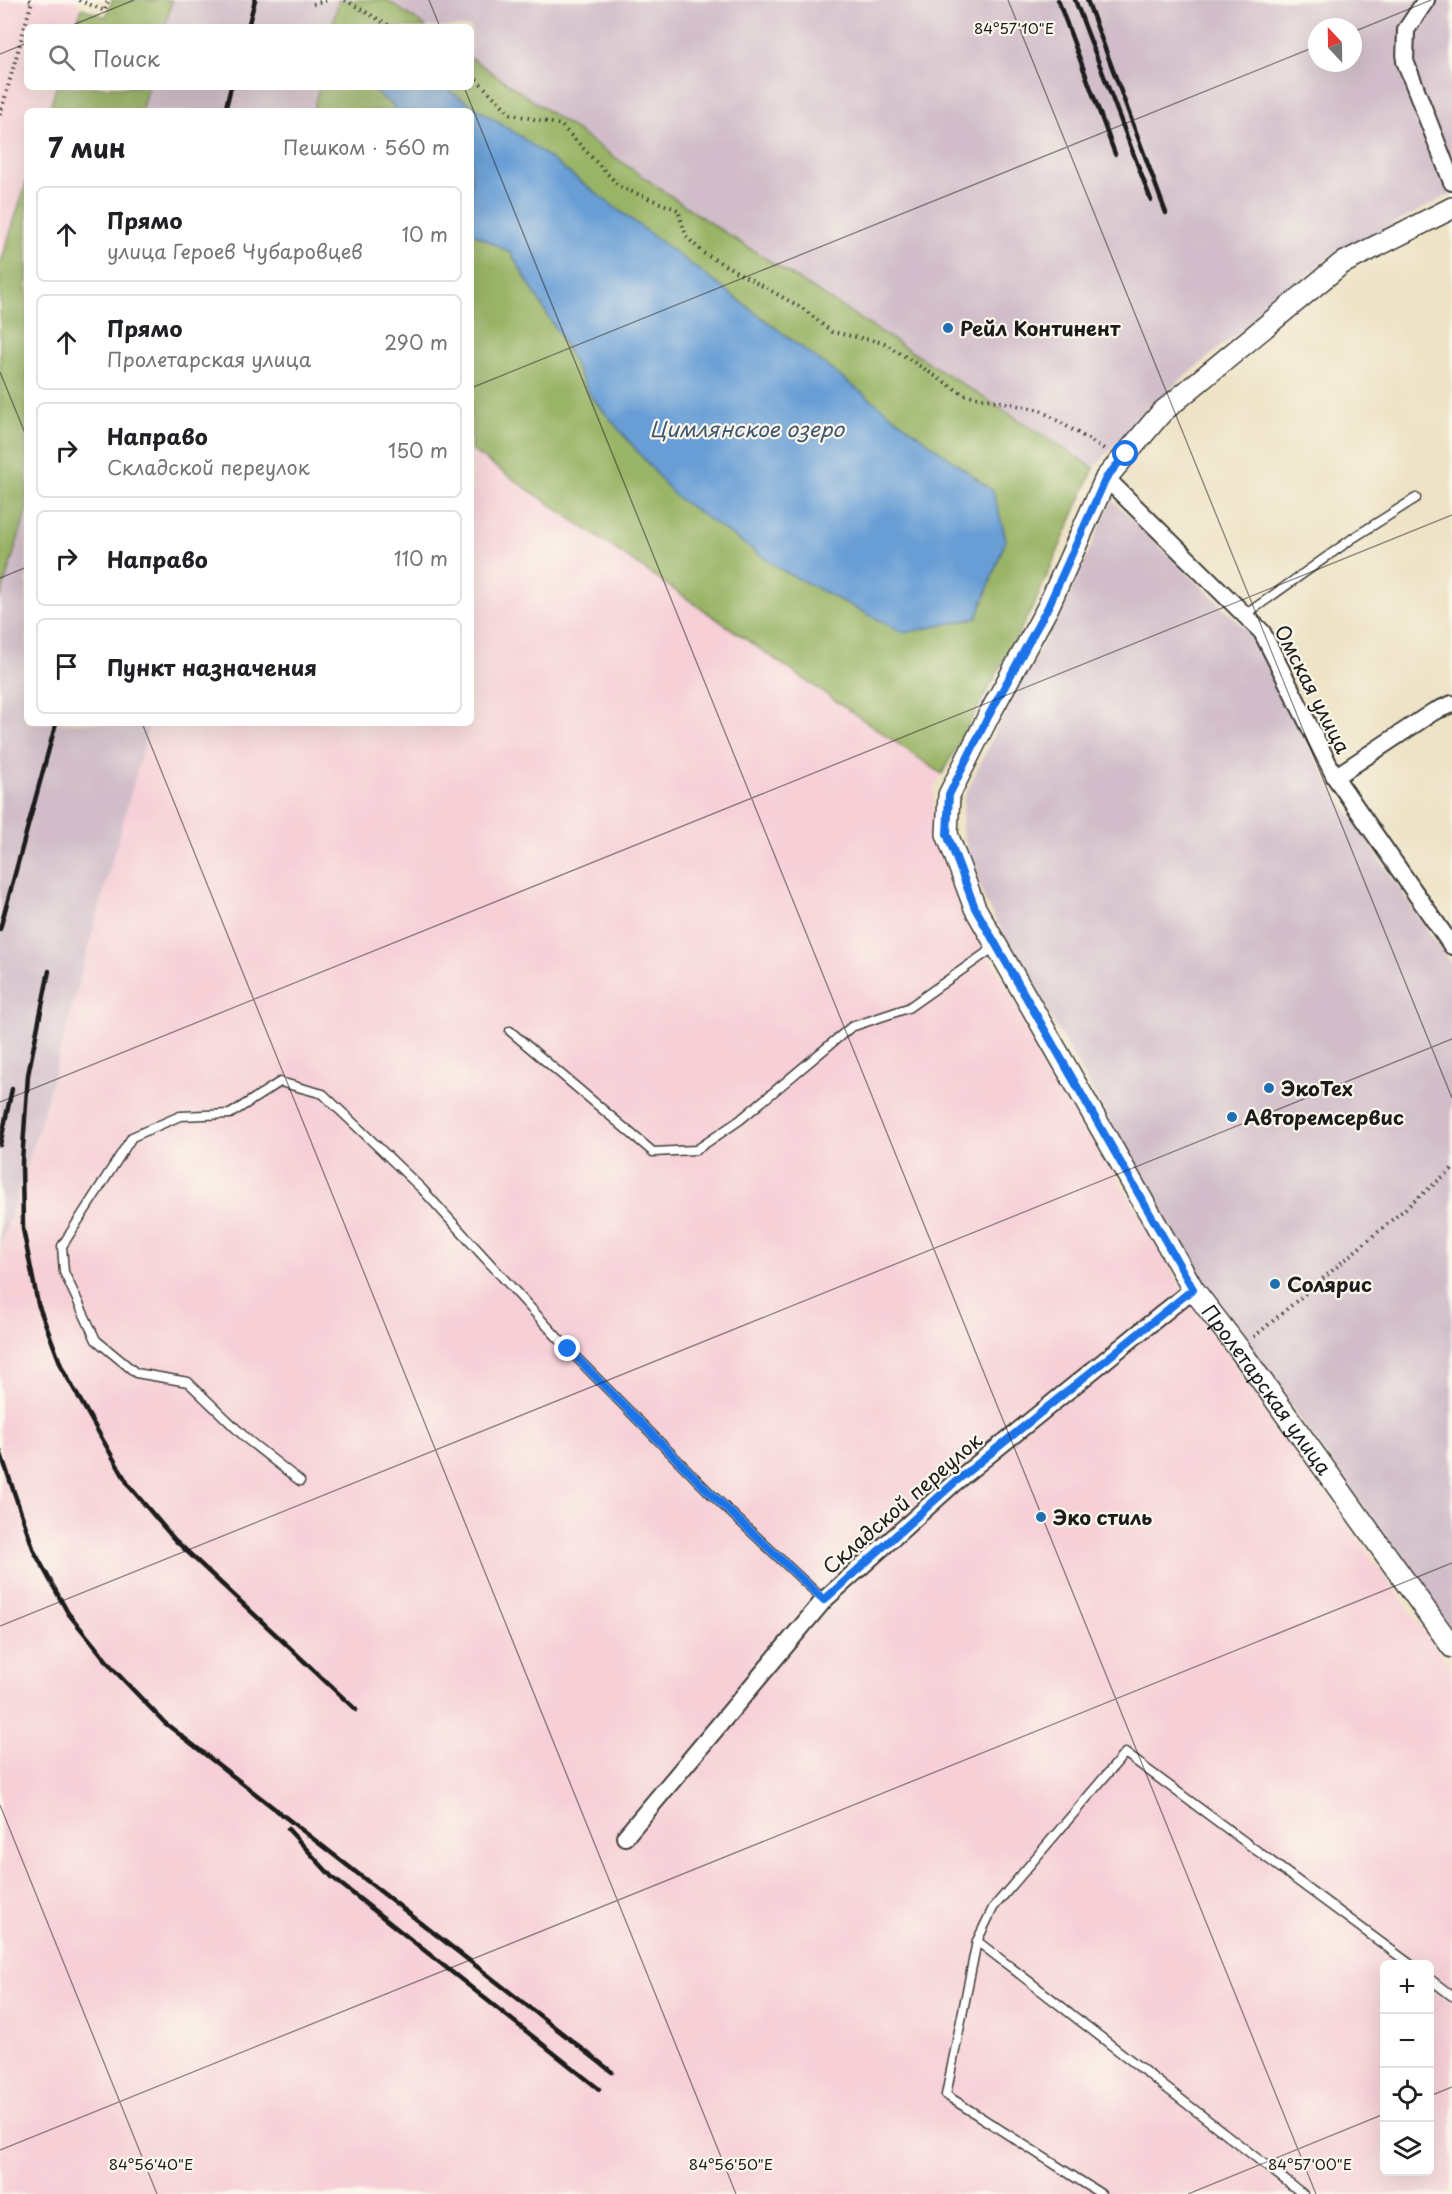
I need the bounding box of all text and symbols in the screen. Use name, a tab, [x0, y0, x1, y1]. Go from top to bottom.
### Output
text: 84°57'10"E	[974, 16, 1054, 39]
north arrow	[1308, 18, 1362, 72]
search box	[24, 24, 474, 90]
icon: search	[45, 41, 78, 74]
text: Поиск	[93, 41, 160, 74]
text: 7 мин	[48, 128, 126, 167]
text: Пешком · 560 m	[283, 132, 450, 162]
text: Прямо	[107, 203, 182, 236]
icon: ahead	[50, 218, 83, 251]
text: 10 m	[401, 219, 448, 249]
text: улица Героев Чубаровцев	[107, 236, 363, 266]
text: Прямо	[107, 311, 182, 344]
place label: Рейл Континент	[960, 313, 1121, 343]
marker: Рейл Континент	[941, 321, 955, 335]
icon: ahead	[50, 326, 83, 359]
text: 290 m	[384, 327, 448, 357]
text: Пролетарская улица	[107, 344, 311, 374]
water label: Цимлянское озеро	[650, 412, 845, 444]
text: Направо	[107, 419, 208, 452]
icon: right	[50, 434, 83, 467]
text: 150 m	[388, 435, 448, 465]
route start	[1112, 440, 1138, 466]
text: Складской переулок	[107, 452, 310, 482]
icon: right	[50, 542, 83, 575]
text: Направо	[107, 542, 208, 575]
text: 110 m	[394, 543, 448, 573]
street label: Омская улица	[1268, 619, 1359, 759]
icon: arrive	[50, 650, 83, 683]
text: Пункт назначения	[107, 650, 317, 683]
place label: ЭкоТех	[1281, 1073, 1353, 1103]
marker: ЭкоТех	[1262, 1081, 1276, 1095]
place label: Авторемсервис	[1244, 1102, 1404, 1132]
marker: Авторемсервис	[1225, 1110, 1239, 1124]
place label: Солярис	[1287, 1269, 1372, 1299]
marker: Солярис	[1268, 1277, 1282, 1291]
street label: Пролетарская улица	[1195, 1298, 1339, 1481]
route end	[554, 1335, 580, 1361]
street label: Складской переулок	[816, 1425, 988, 1581]
place label: Эко стиль	[1053, 1502, 1152, 1532]
marker: Эко стиль	[1034, 1510, 1048, 1524]
map controls	[1380, 1960, 1434, 2176]
button: +	[1380, 1960, 1434, 2014]
button: −	[1380, 2014, 1434, 2068]
button: locate	[1380, 2068, 1434, 2122]
button: layers	[1380, 2122, 1434, 2176]
text: 84°56'40"E	[109, 2152, 193, 2175]
text: 84°56'50"E	[689, 2152, 773, 2175]
text: 84°57'00"E	[1268, 2152, 1352, 2175]

